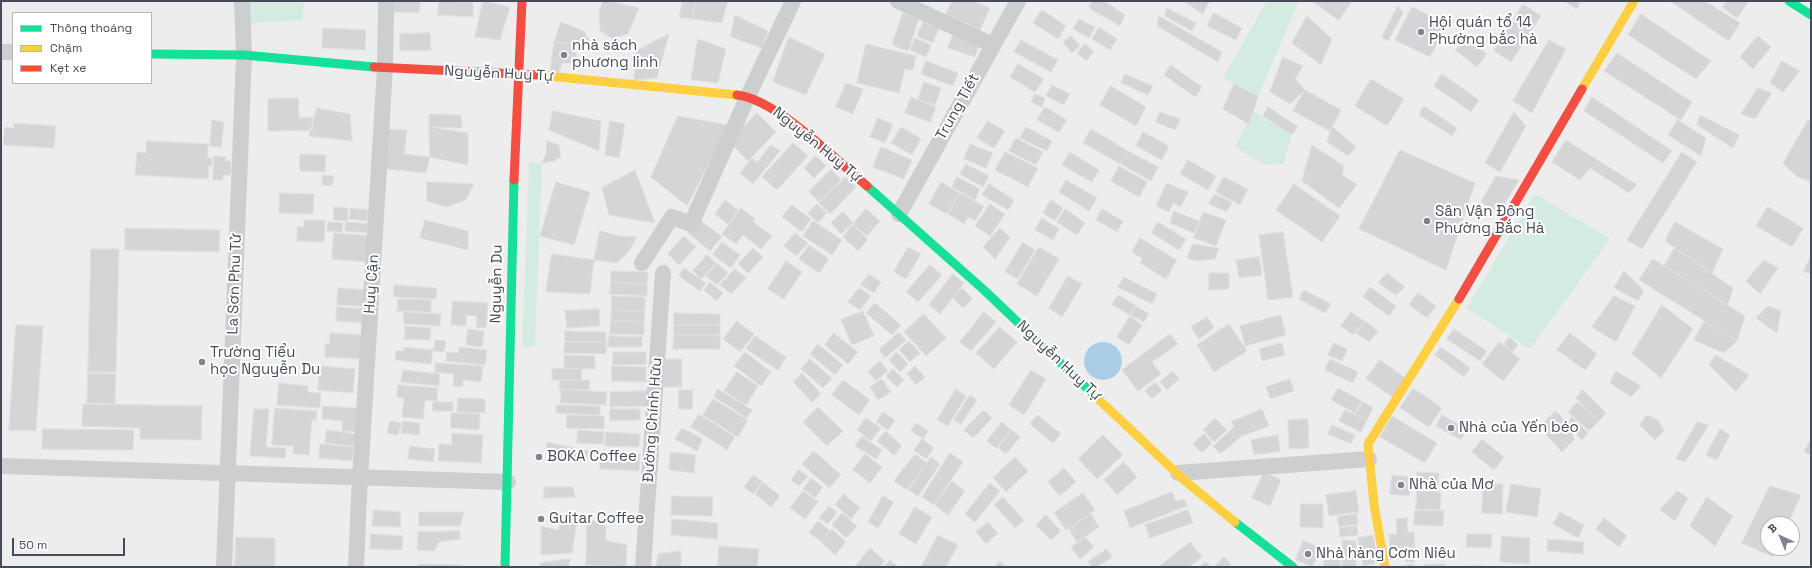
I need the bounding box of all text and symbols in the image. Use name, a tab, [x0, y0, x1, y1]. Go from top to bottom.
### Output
legend	[12, 12, 152, 84]
place label: Hội quán tổ 14 Phường bắc hà	[1429, 14, 1537, 49]
text: Thông thoáng	[50, 20, 132, 36]
marker: Hội quán tổ 14 Phường bắc hà	[1416, 27, 1426, 37]
place label: nhà sách phương linh	[572, 37, 658, 72]
text: Chậm	[50, 40, 82, 56]
marker: nhà sách phương linh	[559, 50, 569, 60]
text: Kẹt xe	[50, 60, 86, 76]
street label: Nguyễn Huy Tự	[444, 62, 554, 86]
street label: Trung Tiết	[932, 71, 984, 143]
street label: Nguyễn Huy Tự	[769, 104, 865, 186]
place label: Sân Vận Động Phường Bắc Hà	[1435, 203, 1544, 238]
marker: Sân Vận Động Phường Bắc Hà	[1422, 216, 1432, 226]
street label: La Sơn Phu Tử	[224, 233, 246, 335]
street label: Nguyễn Du	[487, 244, 507, 324]
street label: Huy Cận	[361, 254, 383, 314]
street label: Nguyễn Huy Tự	[1013, 317, 1105, 405]
place label: Trường Tiểu học Nguyễn Du	[210, 344, 320, 379]
marker: Trường Tiểu học Nguyễn Du	[197, 357, 207, 367]
street label: Đường Chính Hữu	[640, 357, 666, 483]
place label: Nhà của Yến béo	[1459, 419, 1579, 437]
marker: Nhà của Yến béo	[1446, 423, 1456, 433]
place label: BOKA Coffee	[547, 448, 637, 466]
marker: BOKA Coffee	[534, 452, 544, 462]
place label: Nhà của Mơ	[1409, 476, 1494, 494]
marker: Nhà của Mơ	[1396, 480, 1406, 490]
place label: Guitar Coffee	[549, 510, 644, 528]
marker: Guitar Coffee	[536, 514, 546, 524]
north arrow	[1760, 516, 1800, 556]
text: B	[1765, 521, 1780, 536]
scale bar	[14, 530, 127, 556]
text: 50 m	[19, 537, 47, 553]
place label: Nhà hàng Cơm Niêu	[1316, 545, 1456, 563]
marker: Nhà hàng Cơm Niêu	[1303, 549, 1313, 559]

